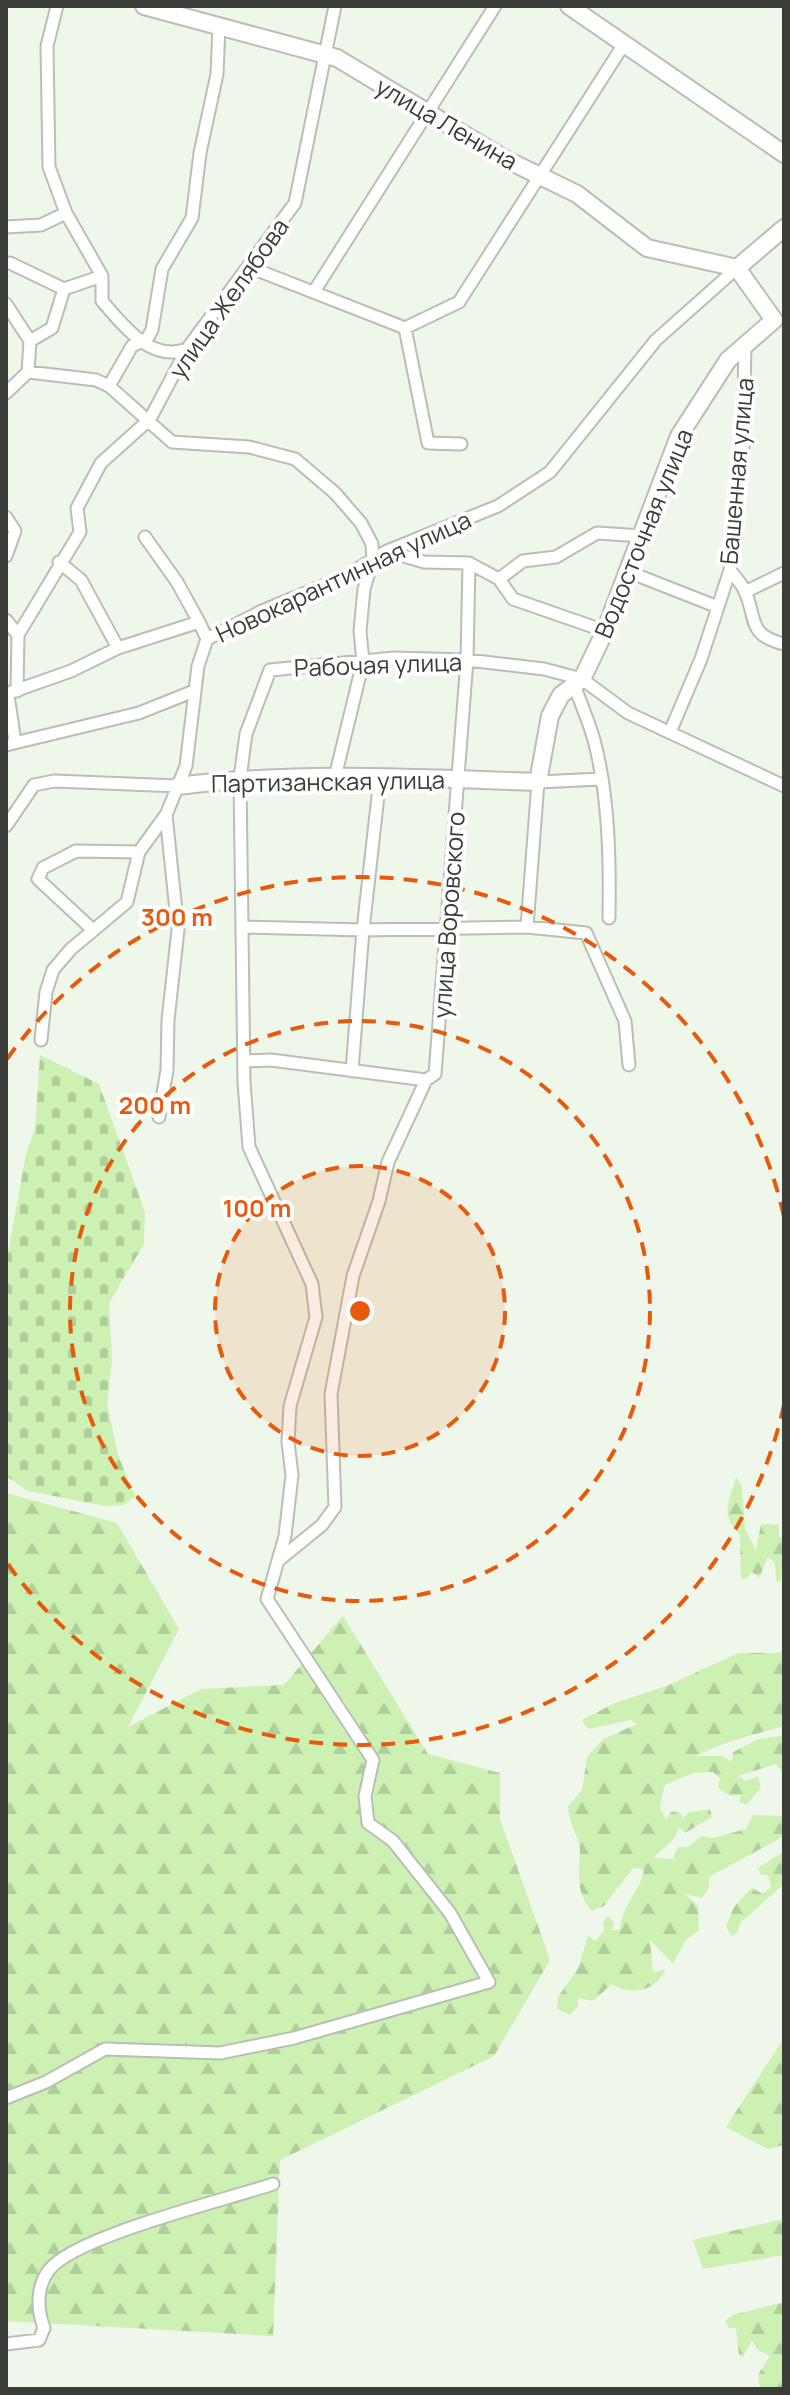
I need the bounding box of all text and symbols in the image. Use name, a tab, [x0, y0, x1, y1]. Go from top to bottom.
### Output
street label: улица Ленина	[370, 69, 524, 177]
street label: улица Желябова	[160, 211, 296, 385]
street label: Башенная улица	[711, 376, 761, 566]
street label: Водосточная улица	[586, 423, 700, 643]
street label: Новокарантинная улица	[210, 502, 476, 650]
street label: Рабочая улица	[293, 645, 463, 683]
street label: Партизанская улица	[211, 762, 445, 800]
street label: улица Воровского	[424, 811, 472, 1019]
text: 300 m	[141, 900, 213, 933]
text: 200 m	[119, 1088, 191, 1121]
text: 100 m	[223, 1191, 291, 1224]
centre of rings	[346, 1297, 374, 1325]

